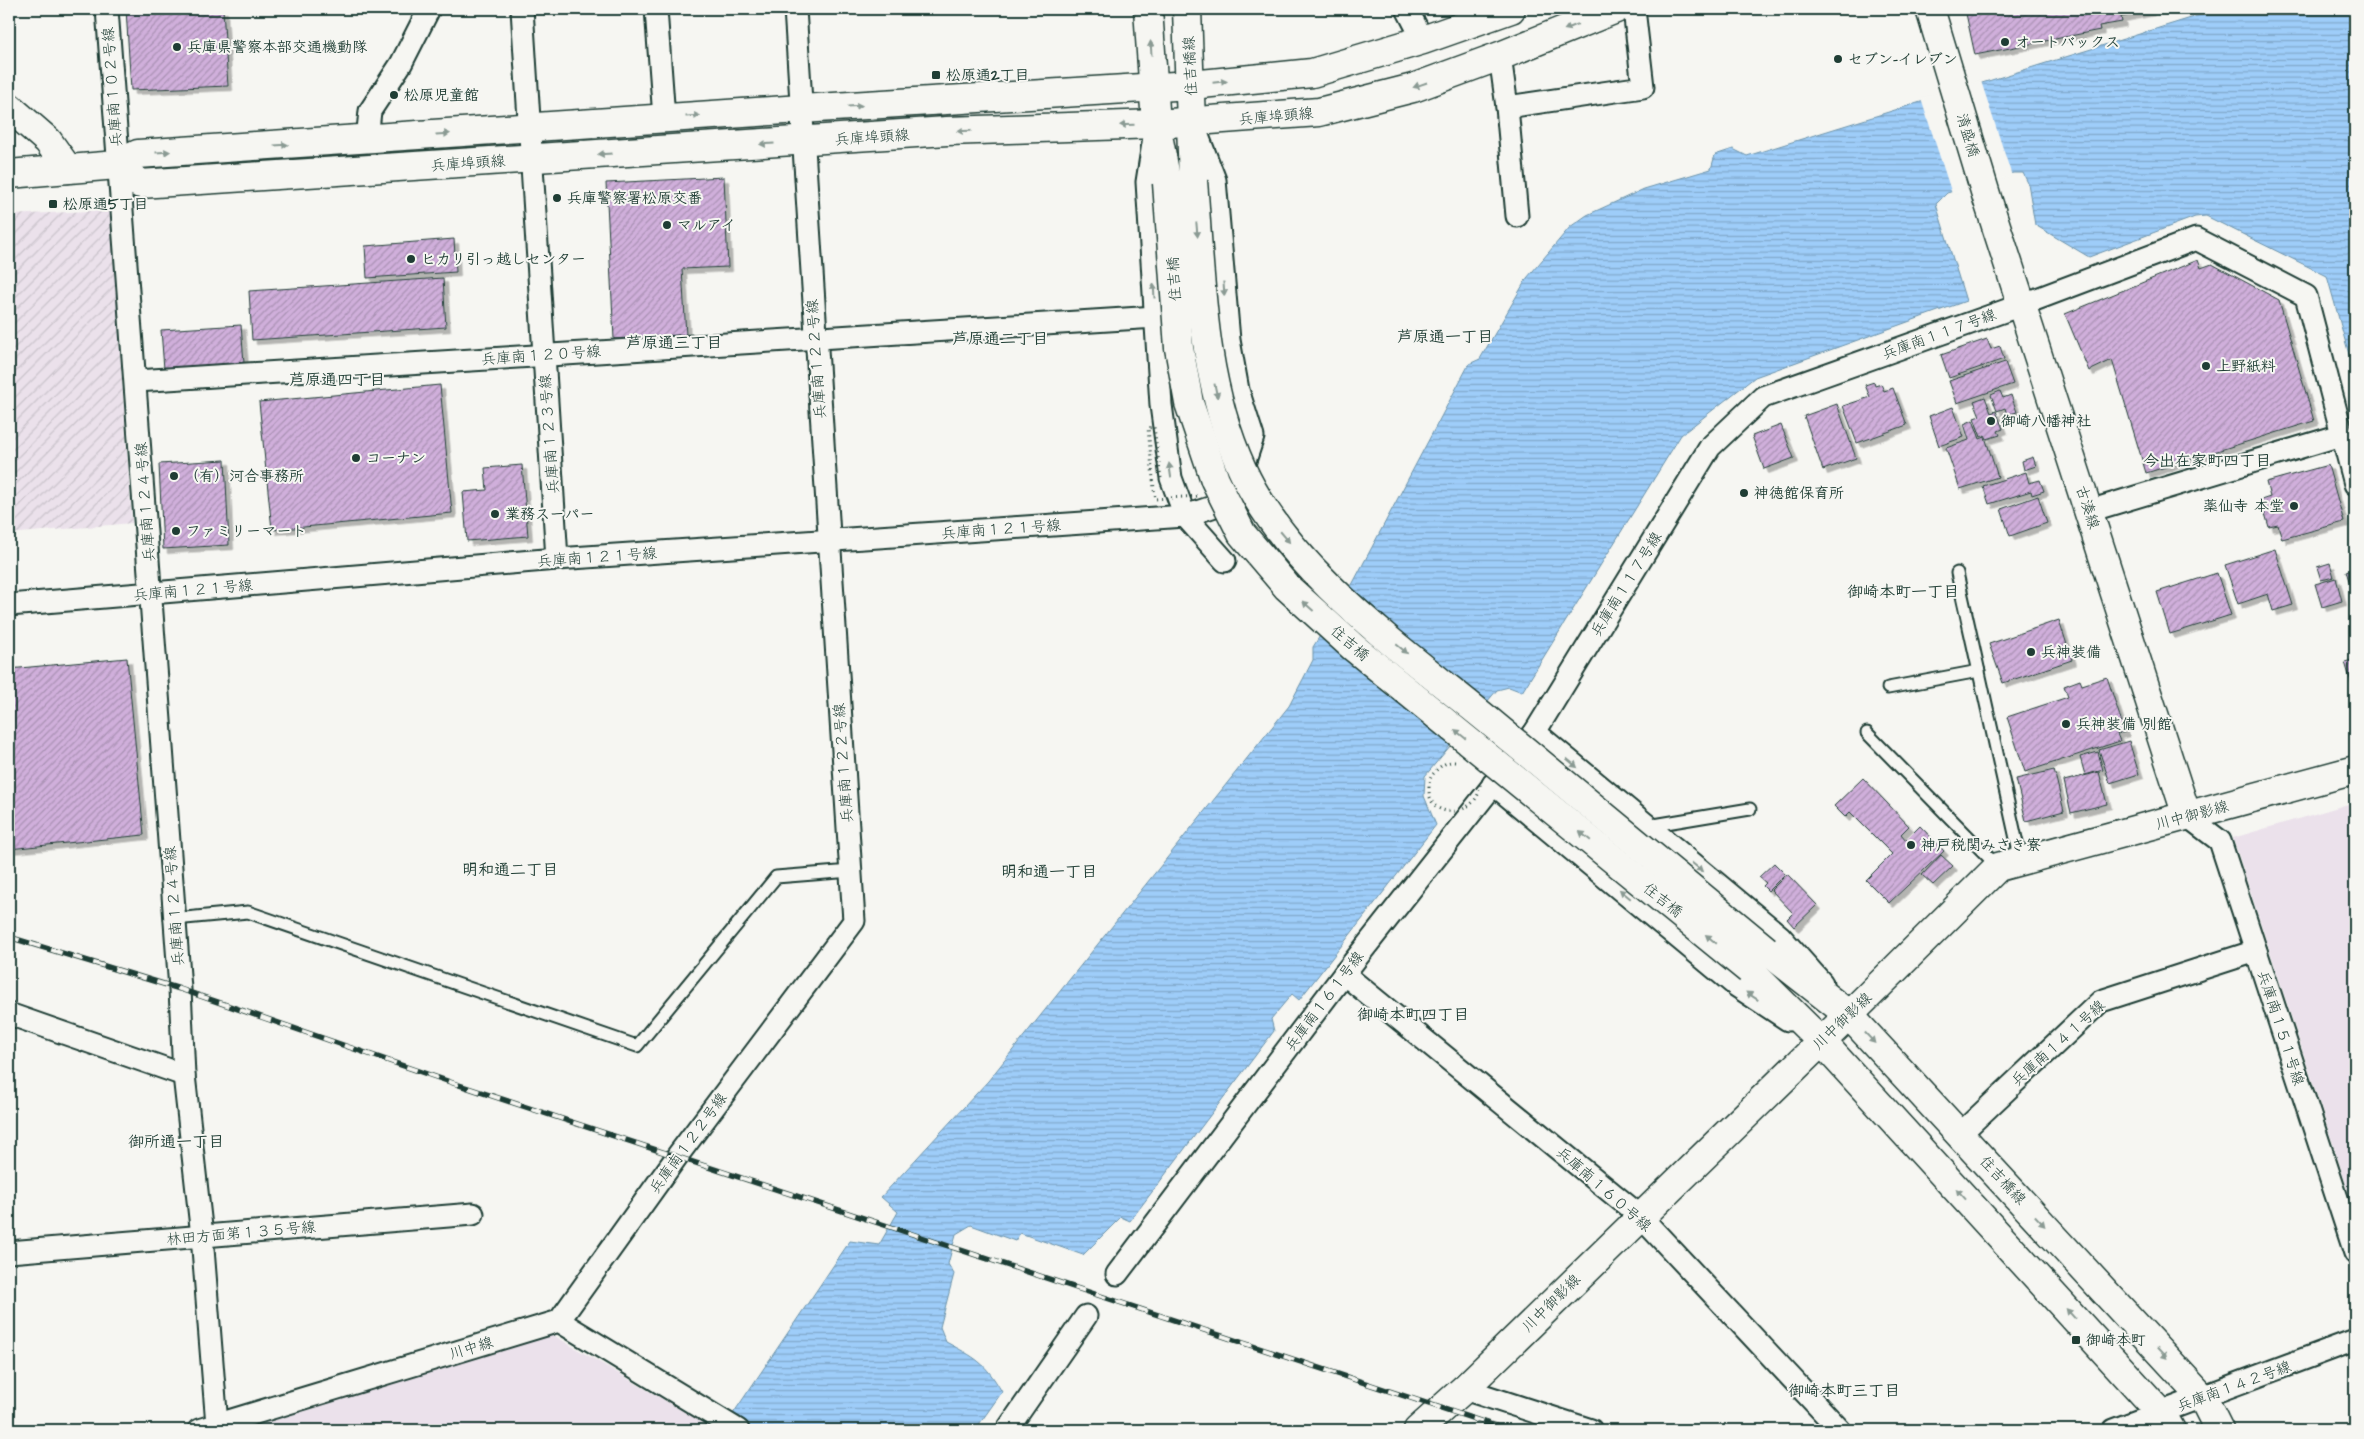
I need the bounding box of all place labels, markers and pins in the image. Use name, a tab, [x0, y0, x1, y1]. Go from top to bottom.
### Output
place label: オートバックス	[2015, 32, 2120, 53]
marker: オートバックス	[1999, 36, 2011, 48]
place label: 兵庫県警察本部交通機動隊	[187, 37, 368, 58]
marker: 兵庫県警察本部交通機動隊	[171, 41, 183, 53]
place label: セブン-イレブン	[1848, 49, 1958, 70]
marker: セブン-イレブン	[1832, 53, 1844, 65]
place label: 松原通2丁目	[946, 65, 1030, 86]
marker: 松原通2丁目	[930, 69, 942, 81]
place label: 松原児童館	[404, 85, 479, 106]
marker: 松原児童館	[388, 89, 400, 101]
place label: 兵庫警察署松原交番	[567, 188, 702, 209]
marker: 兵庫警察署松原交番	[551, 192, 563, 204]
place label: 松原通5丁目	[63, 194, 149, 215]
marker: 松原通5丁目	[47, 198, 59, 210]
place label: マルアイ	[677, 215, 736, 236]
marker: マルアイ	[661, 219, 673, 231]
place label: ヒカリ引っ越しセンター	[421, 249, 586, 270]
marker: ヒカリ引っ越しセンター	[405, 253, 417, 265]
place label: 上野紙料	[2216, 356, 2276, 377]
marker: 上野紙料	[2200, 360, 2212, 372]
place label: 御崎八幡神社	[2001, 411, 2091, 432]
marker: 御崎八幡神社	[1985, 415, 1997, 427]
place label: コーナン	[366, 448, 426, 469]
marker: コーナン	[350, 452, 362, 464]
place label: （有）河合事務所	[184, 466, 304, 487]
marker: （有）河合事務所	[168, 470, 180, 482]
place label: 神徳館保育所	[1754, 483, 1844, 504]
marker: 神徳館保育所	[1738, 487, 1750, 499]
place label: 薬仙寺 本堂	[2203, 496, 2284, 517]
marker: 薬仙寺 本堂	[2288, 500, 2300, 512]
place label: 業務スーパー	[505, 504, 594, 525]
marker: 業務スーパー	[489, 508, 501, 520]
place label: ファミリーマート	[186, 521, 307, 542]
marker: ファミリーマート	[170, 525, 182, 537]
place label: 兵神装備	[2041, 642, 2101, 663]
marker: 兵神装備	[2025, 646, 2037, 658]
place label: 兵神装備 別館	[2076, 714, 2172, 735]
marker: 兵神装備 別館	[2060, 718, 2072, 730]
place label: 神戸税関みさき寮	[1921, 835, 2041, 856]
marker: 神戸税関みさき寮	[1905, 839, 1917, 851]
place label: 御崎本町	[2086, 1330, 2146, 1351]
marker: 御崎本町	[2070, 1334, 2082, 1346]

